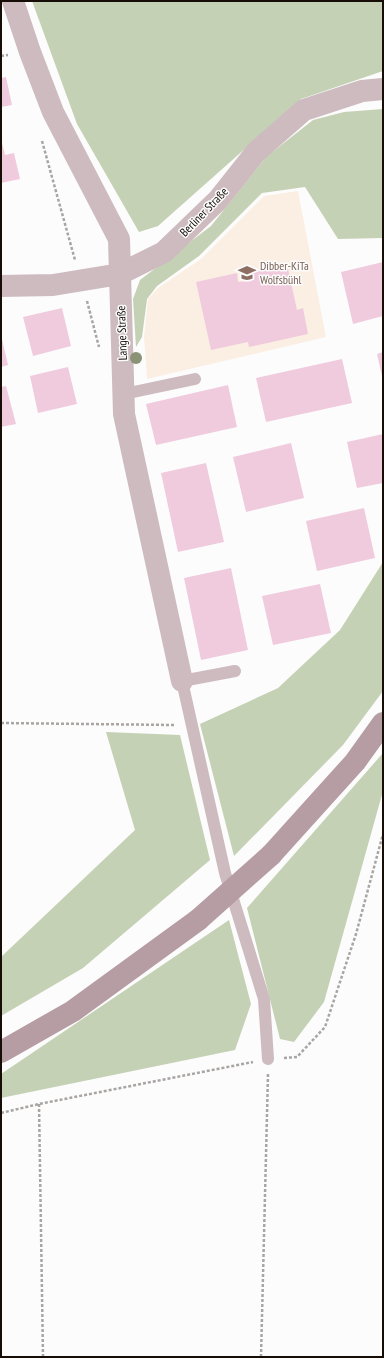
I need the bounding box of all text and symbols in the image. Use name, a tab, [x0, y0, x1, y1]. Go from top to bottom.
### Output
street label: Berliner Straße	[176, 184, 231, 239]
place label: Dibber-KiTa Wolfsbühl	[260, 258, 309, 287]
school or university icon: Dibber-KiTa Wolfsbühl	[237, 263, 257, 283]
street label: Lange Straße	[113, 305, 130, 361]

